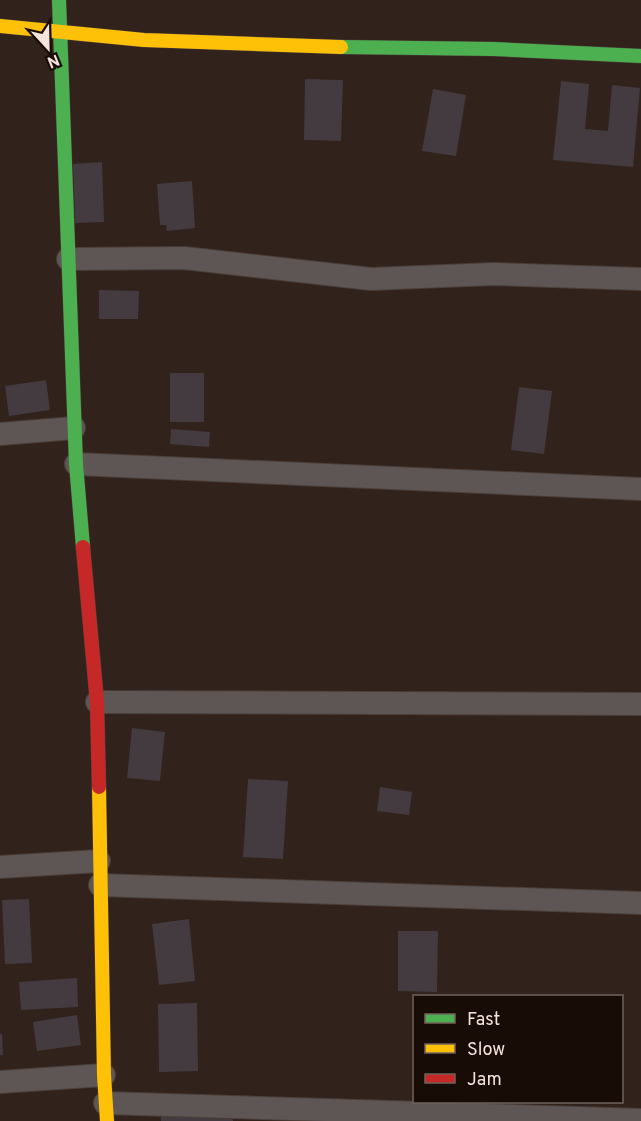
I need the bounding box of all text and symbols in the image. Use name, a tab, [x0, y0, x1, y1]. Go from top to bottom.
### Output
north arrow	[18, 18, 78, 78]
text: N	[44, 49, 62, 71]
legend	[413, 995, 623, 1103]
text: Fast	[467, 1009, 500, 1032]
text: Slow	[467, 1039, 505, 1062]
text: Jam	[467, 1069, 502, 1092]

